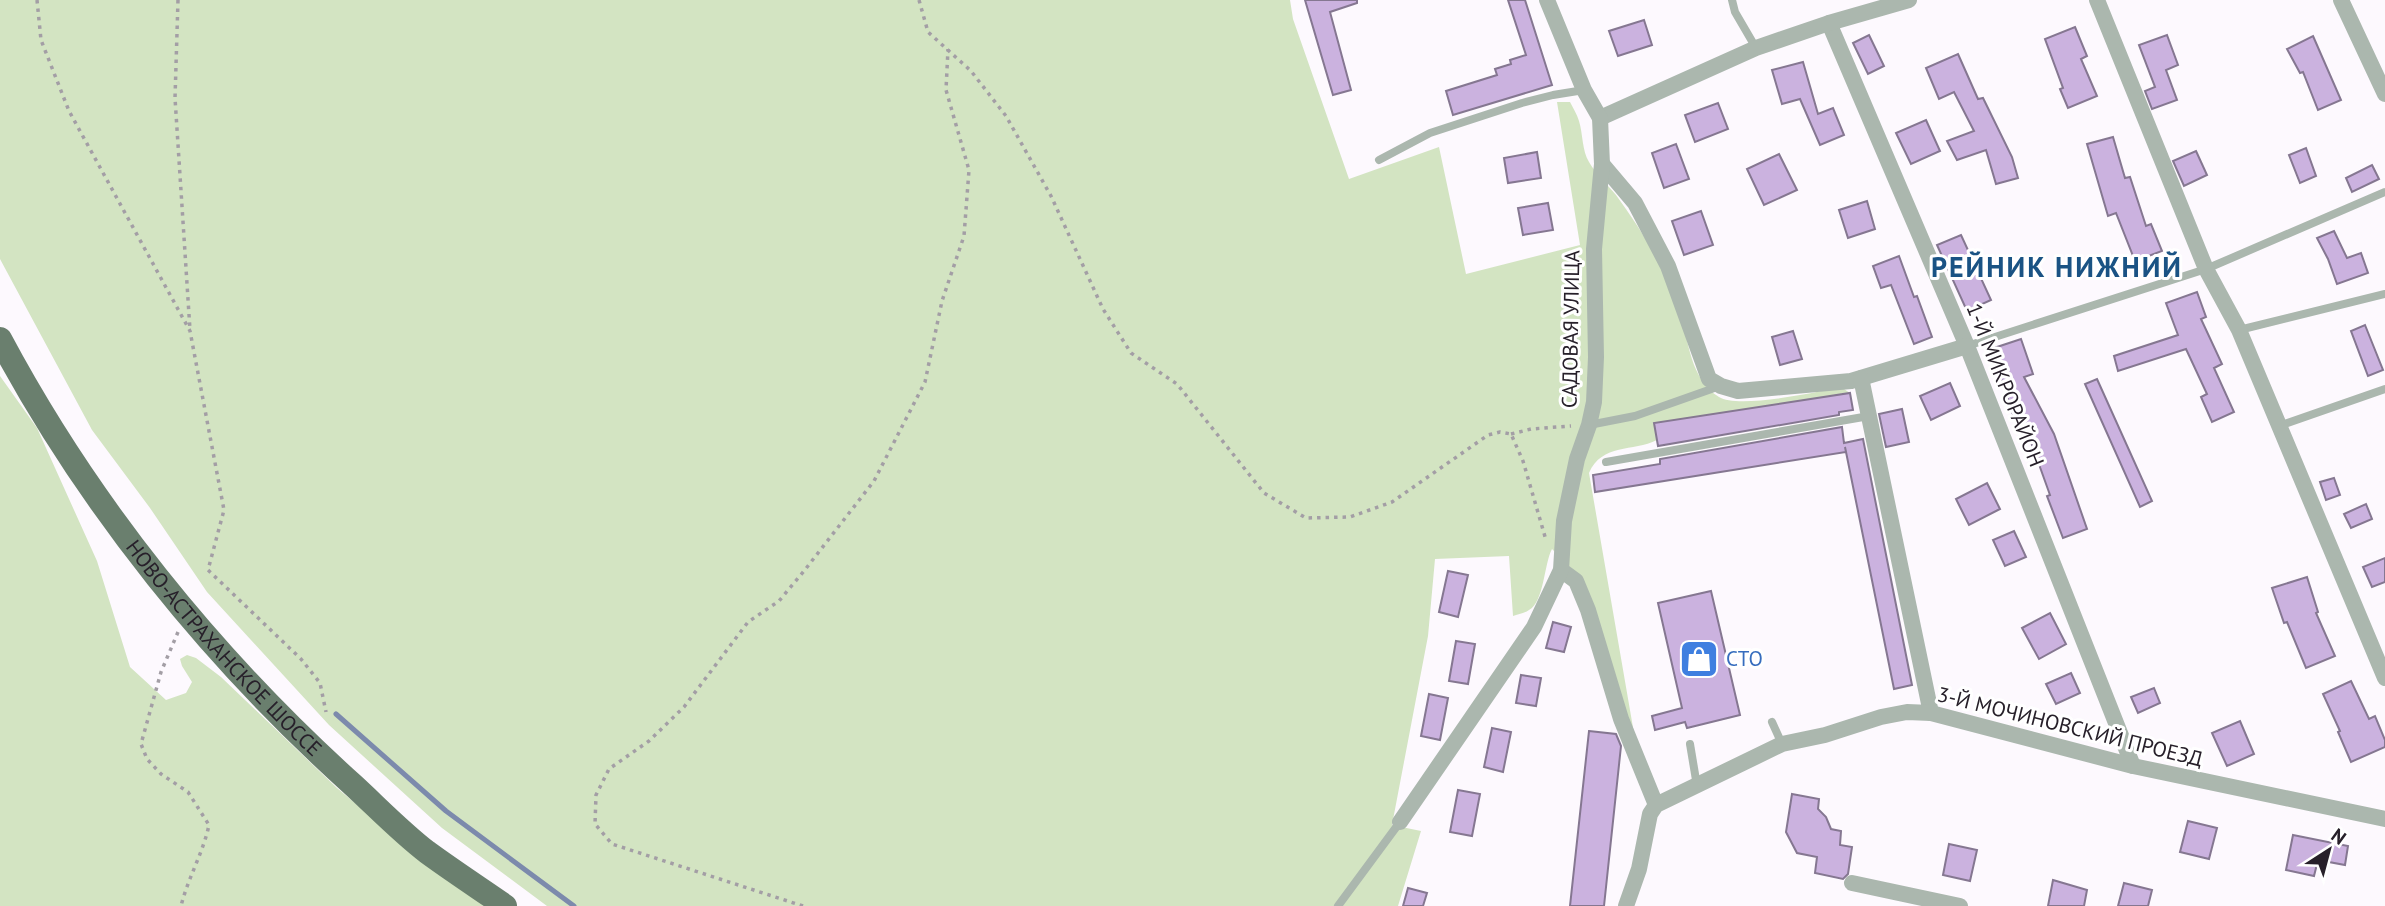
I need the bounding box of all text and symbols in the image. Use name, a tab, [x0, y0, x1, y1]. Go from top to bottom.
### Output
district label: РЕЙНИК НИЖНИЙ	[1931, 248, 2183, 285]
street label: САДОВАЯ УЛИЦА	[1556, 249, 1585, 408]
street label: 1-Й МИКРОРАЙОН	[1960, 299, 2051, 470]
street label: НОВО-АСТРАХАНСКОЕ ШОССЕ	[120, 534, 328, 762]
shop icon: СТО	[1678, 638, 1720, 680]
place label: СТО	[1726, 645, 1763, 672]
street label: 3-Й МОЧИНОВСКИЙ ПРОЕЗД	[1935, 680, 2206, 773]
north arrow	[2294, 815, 2364, 885]
text: N	[2327, 823, 2351, 850]

